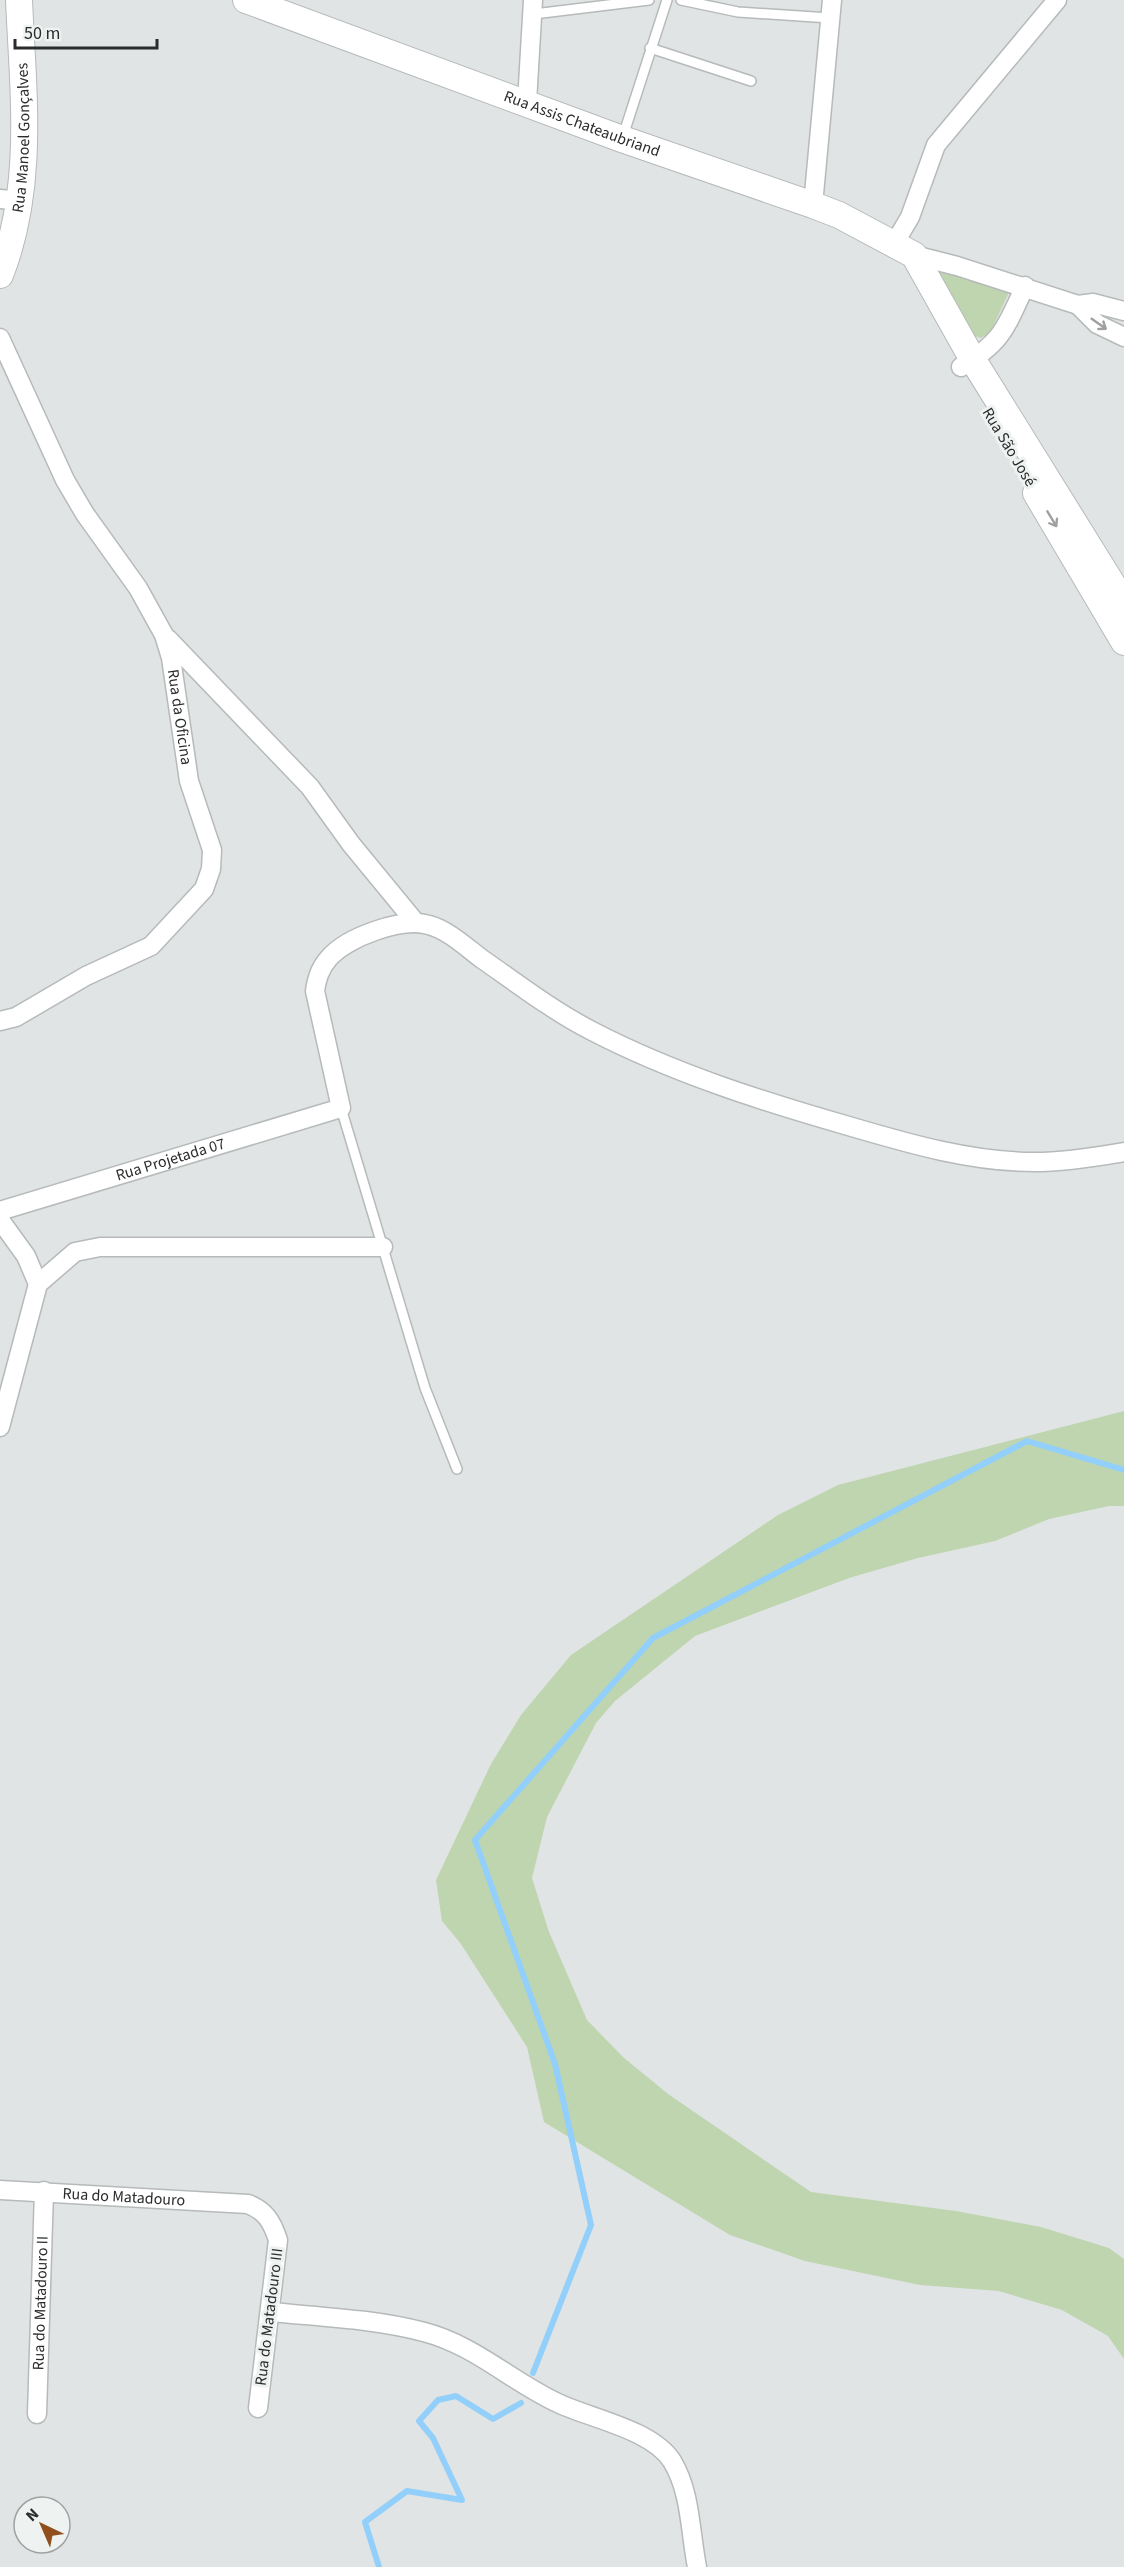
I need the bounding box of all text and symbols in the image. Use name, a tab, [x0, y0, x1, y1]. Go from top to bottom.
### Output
scale bar	[15, 12, 158, 50]
text: 50 m	[24, 21, 60, 46]
street label: Rua Manoel Gonçalves	[7, 62, 35, 214]
street label: Rua Assis Chateaubriand	[501, 85, 663, 162]
one-way arrow	[1090, 318, 1106, 330]
street label: Rua São José	[977, 403, 1041, 491]
one-way arrow	[1046, 510, 1058, 527]
street label: Rua da Oficina	[162, 668, 198, 766]
street label: Rua Projetada 07	[113, 1133, 228, 1186]
street label: Rua do Matadouro	[62, 2183, 186, 2211]
street label: Rua do Matadouro II	[27, 2235, 54, 2371]
street label: Rua do Matadouro III	[250, 2247, 288, 2387]
north arrow	[12, 2495, 72, 2555]
text: N	[21, 2503, 44, 2527]

